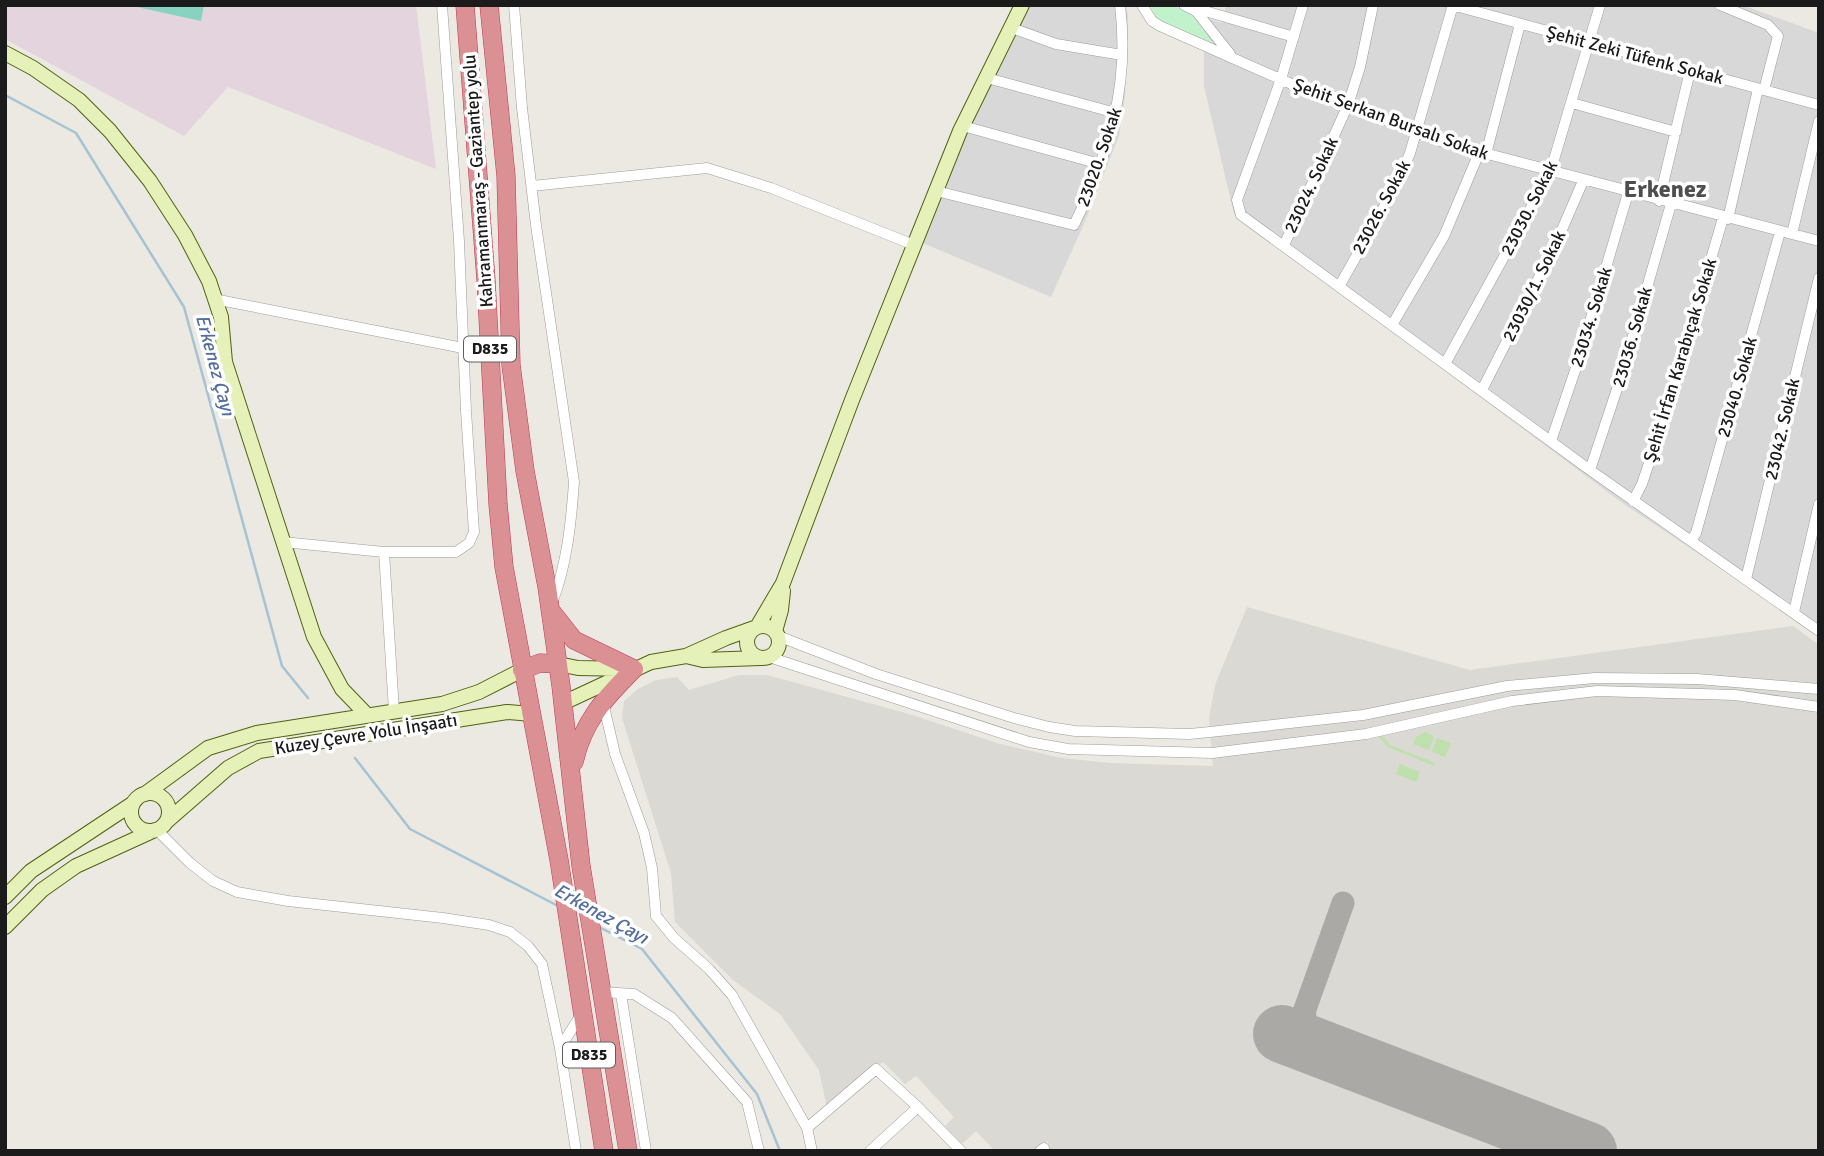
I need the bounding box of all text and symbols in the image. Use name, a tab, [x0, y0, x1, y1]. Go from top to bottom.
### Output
street label: Şehit Zeki Tüfenk Sokak	[1544, 21, 1726, 89]
street label: Kahramanmaraş - Gaziantep yolu	[458, 54, 498, 308]
street label: Şehit Serkan Bursalı Sokak	[1290, 73, 1492, 165]
street label: 23020. Sokak	[1072, 104, 1126, 210]
street label: 23024. Sokak	[1279, 133, 1343, 237]
street label: 23026. Sokak	[1347, 156, 1415, 258]
street label: 23030. Sokak	[1496, 157, 1562, 259]
district label: Erkenez	[1623, 174, 1707, 204]
street label: 23030/1. Sokak	[1498, 227, 1570, 345]
street label: Şehit İrfan Karabıçak Sokak	[1638, 255, 1722, 465]
street label: 23034. Sokak	[1565, 264, 1617, 370]
street label: 23036. Sokak	[1607, 284, 1657, 390]
water label: Erkenez Çayı	[190, 312, 240, 419]
street label: 23040. Sokak	[1712, 334, 1762, 440]
road number: D835	[464, 336, 516, 362]
street label: 23042. Sokak	[1760, 376, 1804, 482]
street label: Kuzey Çevre Yolu İnşaatı	[273, 709, 459, 759]
water label: Erkenez Çayı	[550, 878, 653, 950]
road number: D835	[563, 1042, 615, 1068]

